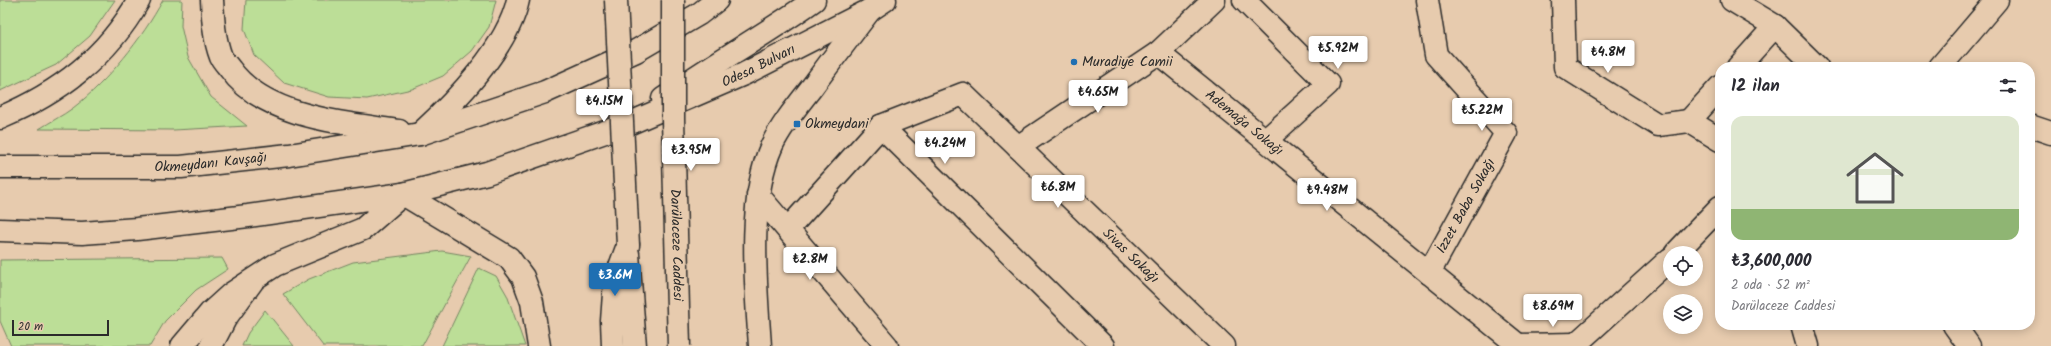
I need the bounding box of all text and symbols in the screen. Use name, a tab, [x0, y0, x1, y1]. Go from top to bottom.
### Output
pin: ₺5.92M	[1305, 36, 1371, 70]
street label: Odesa Bulvarı	[718, 38, 800, 93]
text: ₺5.92M	[1318, 38, 1358, 59]
pin: ₺4.8M	[1580, 40, 1636, 74]
text: ₺4.8M	[1591, 42, 1625, 63]
place label: Muradiye Camii	[1082, 51, 1173, 73]
marker: Muradiye Camii	[1069, 57, 1079, 67]
text: 12 ilan	[1731, 73, 1780, 100]
icon: filters	[1997, 75, 2019, 97]
pin: ₺4.65M	[1065, 80, 1131, 114]
text: ₺4.65M	[1078, 82, 1118, 103]
street label: Ademağa Sokağı	[1200, 84, 1289, 162]
pin: ₺4.15M	[571, 89, 637, 123]
text: ₺4.15M	[585, 91, 623, 112]
pin: ₺5.22M	[1449, 98, 1515, 132]
text: ₺5.22M	[1461, 100, 1503, 121]
place label: Okmeydani	[805, 113, 869, 135]
marker: Okmeydani	[792, 119, 802, 129]
pin: ₺4.24M	[912, 131, 978, 165]
text: ₺4.24M	[924, 133, 966, 154]
pin: ₺3.95M	[658, 138, 724, 172]
text: ₺3.95M	[671, 140, 711, 161]
icon: home	[1839, 142, 1911, 214]
street label: Okmeydanı Kavşağı	[154, 146, 269, 178]
street label: İzzet Baba Sokağı	[1431, 154, 1502, 258]
pin: ₺6.8M	[1030, 175, 1086, 209]
text: ₺6.8M	[1041, 177, 1075, 198]
pin: ₺9.48M	[1294, 178, 1360, 212]
text: ₺9.48M	[1306, 180, 1348, 201]
street label: Darülaceze Caddesi	[664, 189, 689, 302]
street label: Sivas Sokağı	[1097, 223, 1164, 289]
map controls	[1663, 246, 1703, 334]
button: locate	[1663, 246, 1703, 286]
pin: ₺2.8M	[782, 247, 838, 281]
text: ₺3,600,000	[1731, 248, 1811, 275]
text: ₺2.8M	[792, 249, 828, 270]
pin: ₺3.6M	[587, 263, 643, 297]
text: ₺3.6M	[598, 265, 632, 286]
text: 2 oda · 52 m²	[1731, 275, 1810, 296]
pin: ₺8.69M	[1520, 294, 1586, 328]
button: layers	[1663, 294, 1703, 334]
text: ₺8.69M	[1532, 296, 1574, 317]
text: Darülaceze Caddesi	[1731, 296, 1835, 317]
scale bar	[12, 318, 109, 337]
text: 20 m	[18, 318, 43, 336]

